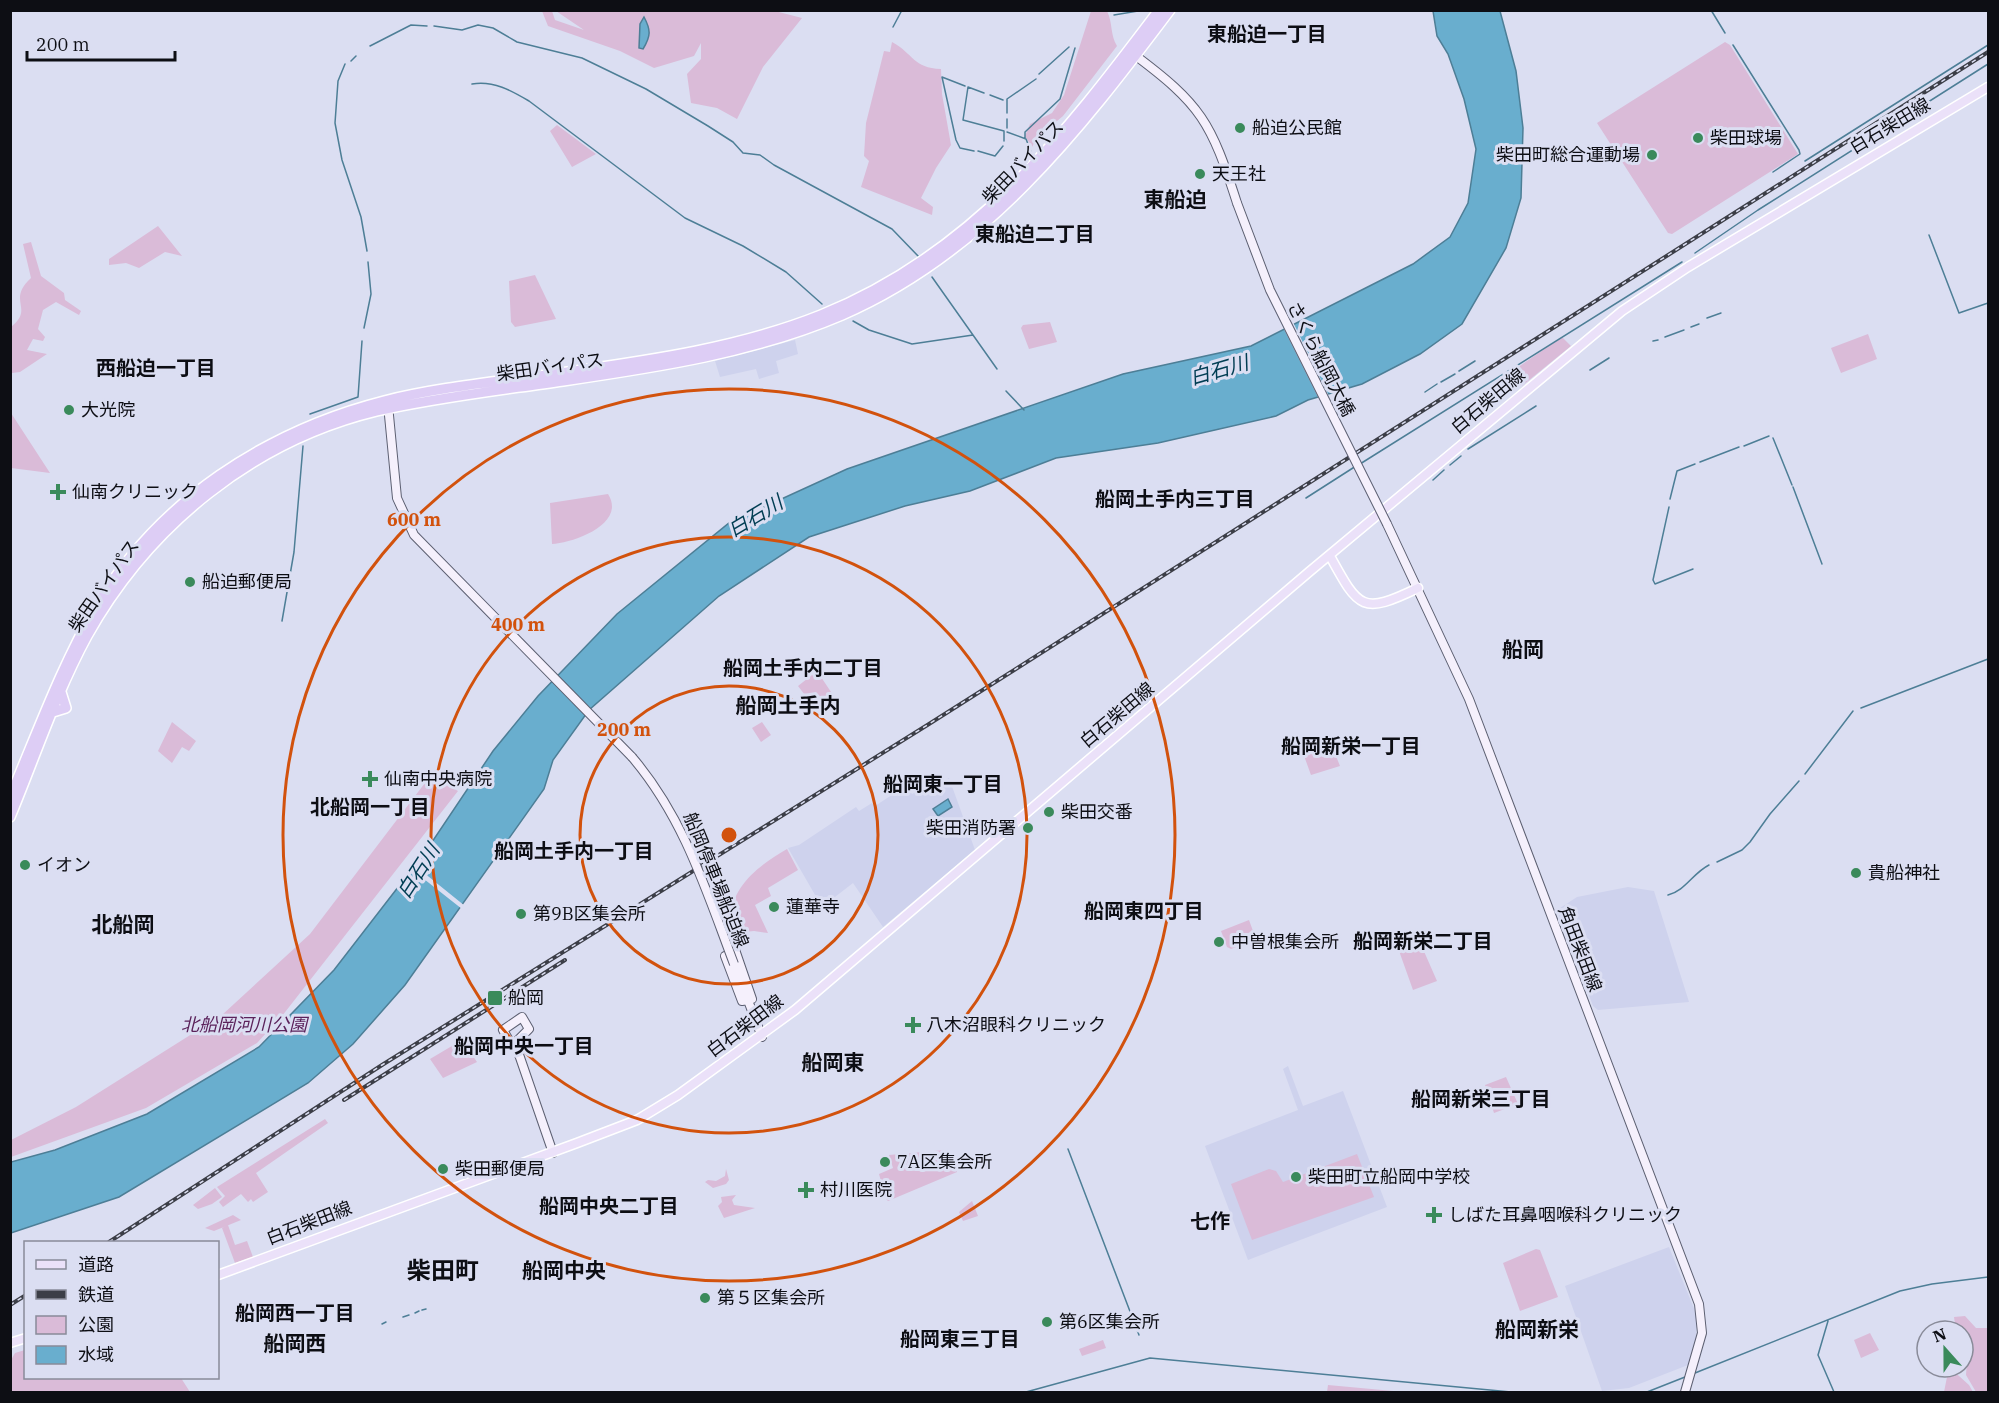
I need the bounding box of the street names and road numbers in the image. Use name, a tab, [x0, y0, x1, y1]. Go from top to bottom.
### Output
street label: 白石柴田線	[1845, 93, 1934, 159]
street label: 柴田バイパス	[977, 115, 1068, 208]
street label: さくら船岡大橋	[1283, 297, 1360, 420]
street label: 柴田バイパス	[495, 348, 605, 385]
street label: 白石柴田線	[1446, 363, 1530, 438]
street label: 柴田バイパス	[63, 535, 144, 636]
street label: 白石柴田線	[1075, 677, 1159, 752]
street label: 船岡停車場船迫線	[679, 809, 754, 951]
street label: 角田柴田線	[1554, 903, 1607, 995]
street label: 白石柴田線	[702, 989, 788, 1062]
street label: 白石柴田線	[263, 1196, 355, 1249]

